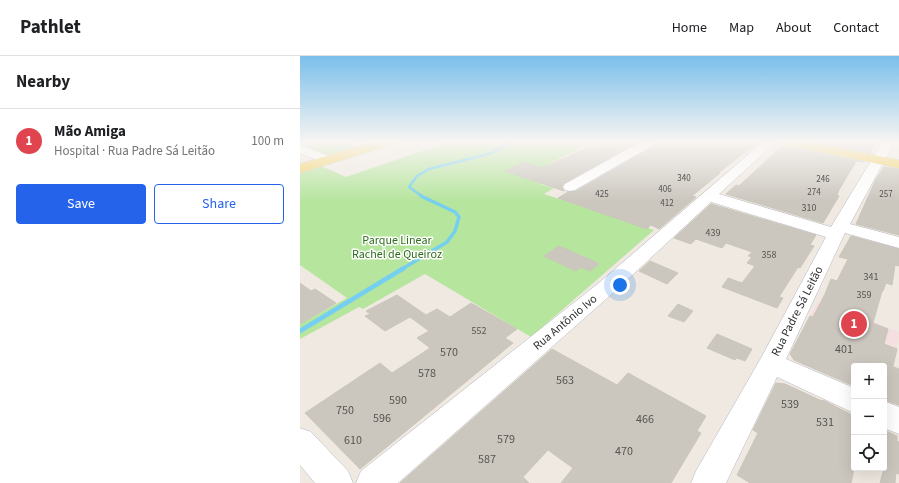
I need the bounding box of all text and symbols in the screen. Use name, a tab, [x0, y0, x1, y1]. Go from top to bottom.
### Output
text: Pathlet	[20, 14, 81, 41]
text: Home	[672, 18, 707, 38]
text: Map	[729, 18, 754, 38]
text: About	[776, 18, 811, 38]
text: Contact	[833, 18, 879, 38]
text: Nearby	[16, 70, 70, 94]
text: Mão Amiga	[54, 121, 126, 142]
text: 1	[26, 132, 32, 150]
text: 100 m	[251, 132, 284, 150]
text: Hospital · Rua Padre Sá Leitão	[54, 142, 215, 160]
house number: 340	[677, 172, 691, 185]
house number: 246	[816, 173, 830, 186]
house number: 406	[658, 183, 672, 196]
button: Save	[16, 184, 146, 224]
button: Share	[154, 184, 284, 224]
house number: 274	[807, 186, 821, 199]
house number: 425	[595, 188, 609, 201]
house number: 257	[879, 188, 893, 201]
house number: 412	[660, 197, 674, 210]
house number: 310	[802, 201, 816, 215]
house number: 439	[706, 226, 720, 240]
park label: Parque Linear Rachel de Queiroz	[352, 232, 442, 263]
house number: 358	[762, 248, 776, 262]
street label: Rua Padre Sá Leitão	[767, 263, 827, 359]
house number: 341	[864, 270, 878, 284]
your location	[610, 275, 630, 295]
house number: 359	[857, 288, 871, 302]
street label: Rua Antônio Ivo	[530, 291, 601, 354]
pin: 1	[841, 309, 867, 339]
house number: 552	[472, 324, 486, 338]
house number: 401	[835, 341, 853, 358]
house number: 570	[440, 344, 458, 361]
map controls	[851, 363, 887, 471]
button: +	[851, 363, 887, 399]
house number: 578	[418, 365, 436, 382]
house number: 563	[556, 372, 574, 389]
house number: 590	[389, 392, 407, 409]
house number: 539	[781, 396, 799, 413]
button: −	[851, 399, 887, 435]
house number: 750	[336, 402, 354, 419]
house number: 596	[373, 410, 391, 427]
house number: 466	[636, 411, 654, 428]
house number: 531	[816, 414, 834, 431]
house number: 579	[497, 431, 515, 448]
house number: 610	[344, 432, 362, 449]
button: locate	[851, 435, 887, 471]
house number: 470	[615, 443, 633, 460]
house number: 587	[478, 451, 496, 468]

